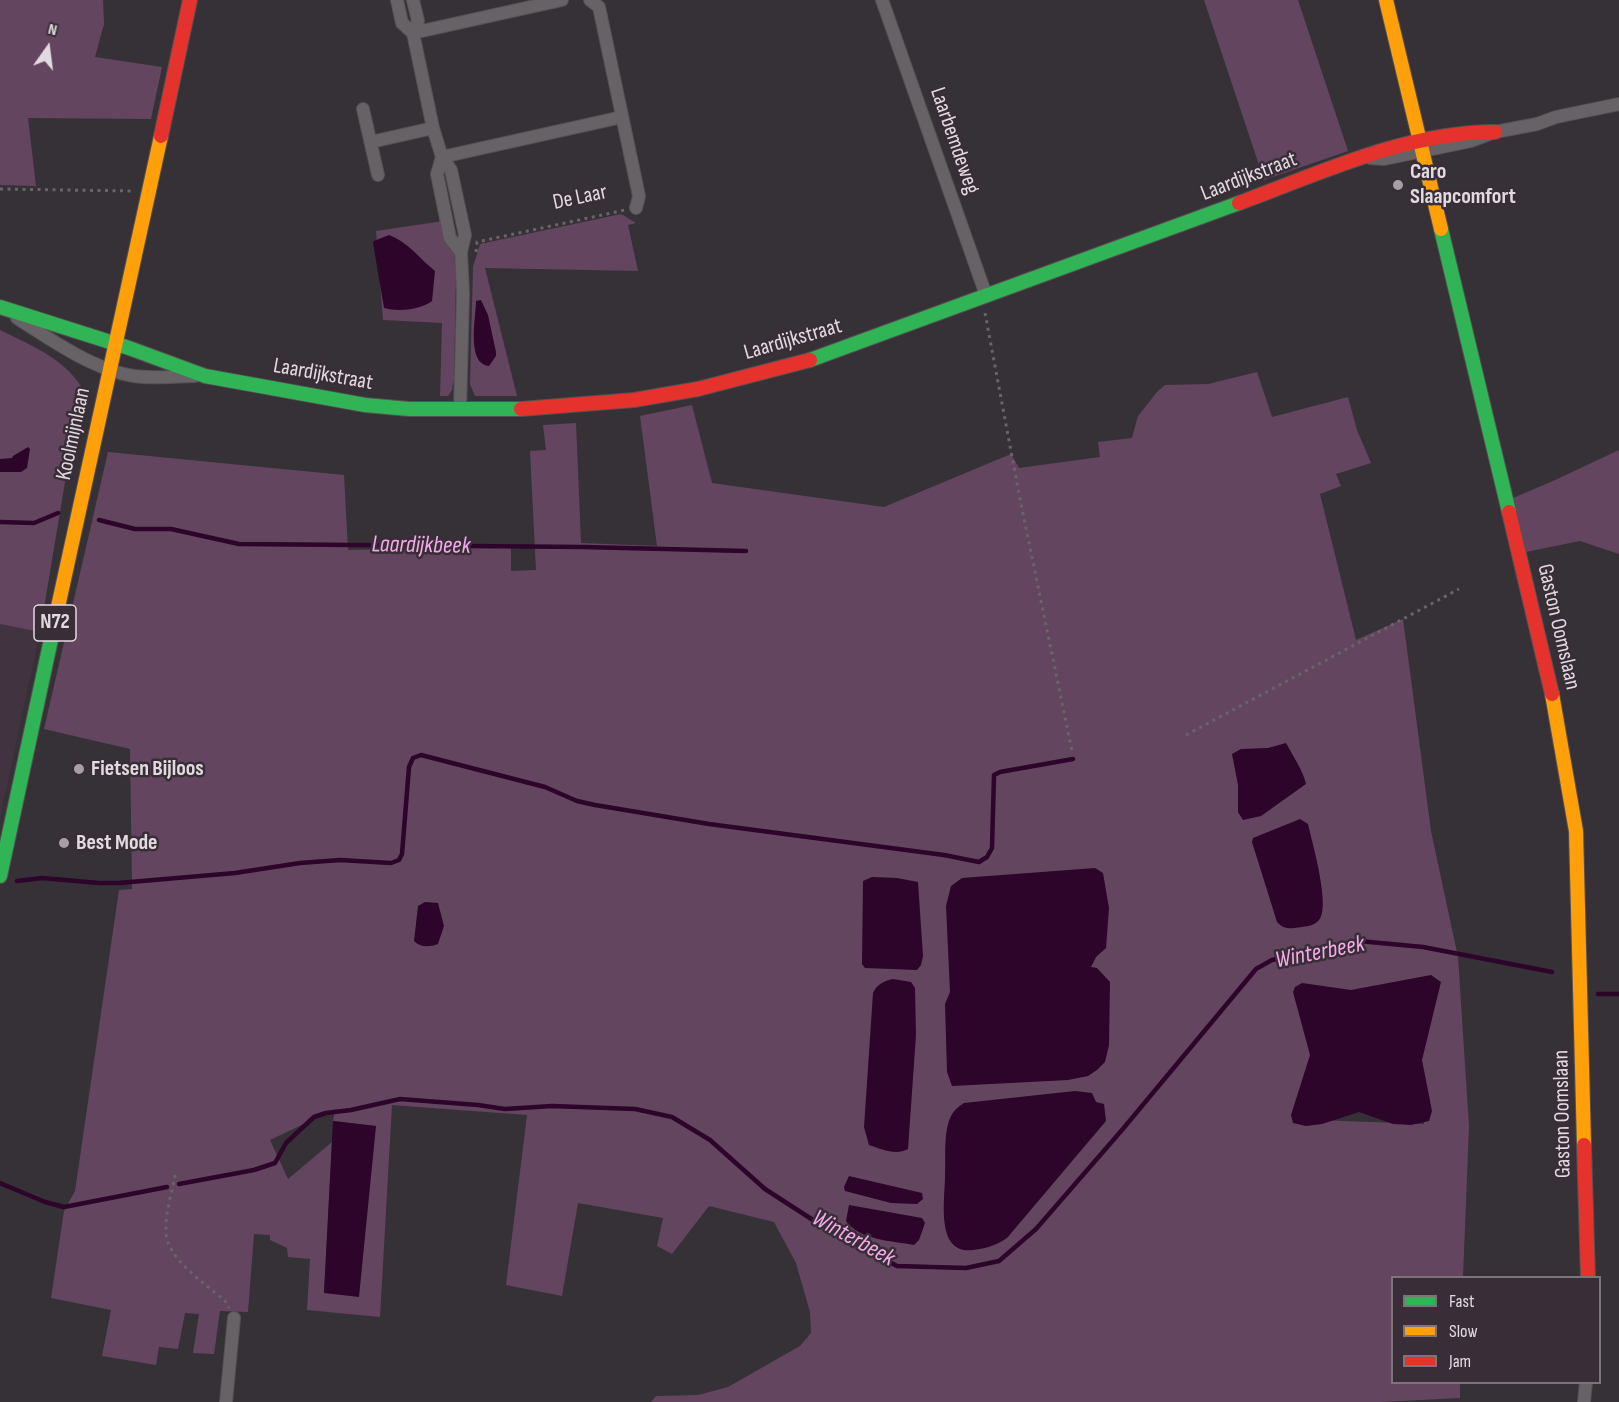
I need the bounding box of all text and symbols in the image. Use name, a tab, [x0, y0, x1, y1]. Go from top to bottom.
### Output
north arrow	[18, 18, 78, 78]
text: N	[46, 20, 59, 40]
street label: Laarbemdeweg	[923, 84, 985, 198]
street label: Laardijkstraat	[1197, 147, 1301, 207]
place label: Caro Slaapcomfort	[1410, 159, 1516, 210]
marker: Caro Slaapcomfort	[1391, 178, 1405, 192]
street label: De Laar	[551, 179, 609, 217]
street label: Laardijkstraat	[741, 313, 845, 367]
street label: Laardijkstraat	[271, 353, 375, 397]
street label: Koolmijnlaan	[51, 385, 97, 483]
water label: Laardijkbeek	[371, 531, 471, 561]
street label: Gaston Oomslaan	[1531, 562, 1585, 692]
road number: N72	[34, 605, 76, 641]
place label: Fietsen Bijloos	[91, 756, 204, 782]
marker: Fietsen Bijloos	[72, 762, 86, 776]
place label: Best Mode	[76, 830, 157, 856]
marker: Best Mode	[57, 836, 71, 850]
water label: Winterbeek	[1273, 930, 1367, 976]
street label: Gaston Oomslaan	[1549, 1050, 1577, 1178]
water label: Winterbeek	[807, 1205, 899, 1273]
legend	[1391, 1276, 1601, 1384]
text: Fast	[1449, 1291, 1474, 1312]
text: Slow	[1449, 1321, 1478, 1342]
text: Jam	[1449, 1351, 1471, 1372]

